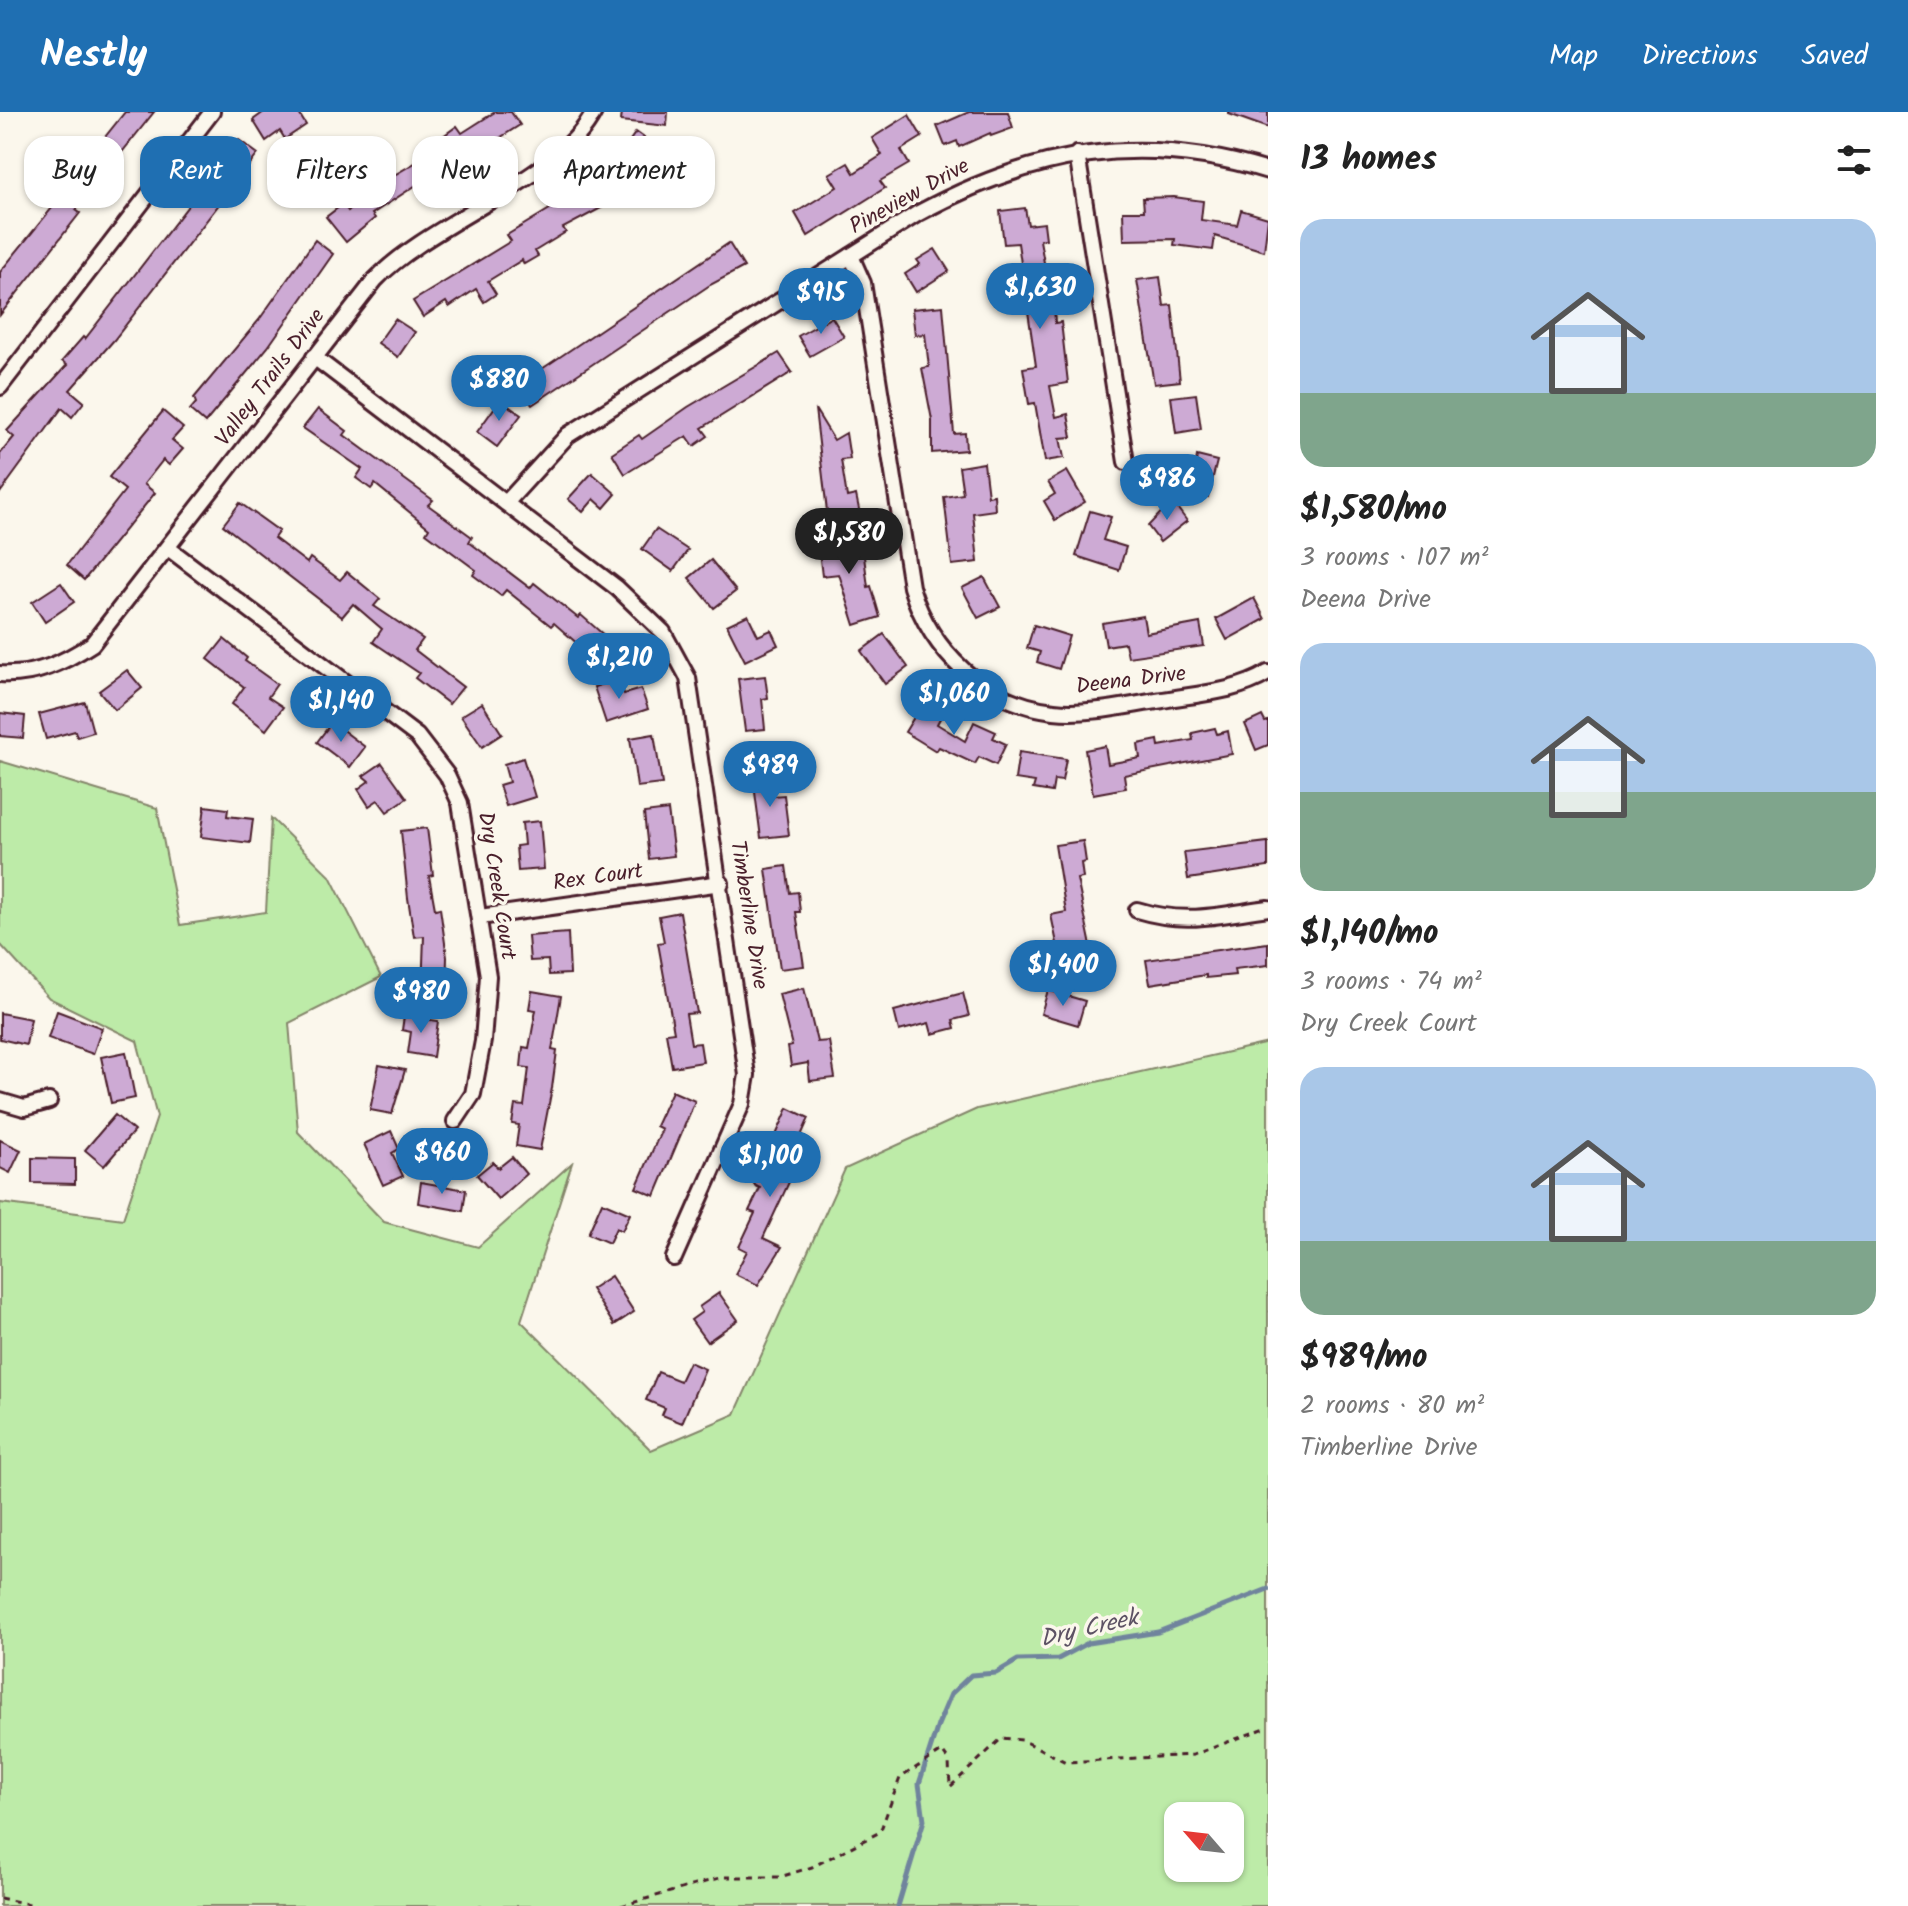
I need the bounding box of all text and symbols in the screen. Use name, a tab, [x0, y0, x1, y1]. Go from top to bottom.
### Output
text: Nestly	[40, 26, 147, 86]
text: Map	[1549, 34, 1598, 79]
text: Directions	[1642, 34, 1758, 79]
text: Saved	[1802, 34, 1868, 79]
text: 13 homes	[1300, 133, 1437, 187]
chip: Buy	[24, 136, 124, 208]
chip: Rent	[140, 136, 251, 208]
chip: Filters	[267, 136, 396, 208]
chip: New	[412, 136, 518, 208]
chip: Apartment	[534, 136, 715, 208]
icon: filters	[1832, 138, 1876, 182]
street label: Pineview Drive	[843, 149, 977, 244]
pin: $1,630	[975, 263, 1105, 331]
pin: $915	[774, 268, 868, 336]
text: $1,630	[1004, 268, 1076, 310]
icon: home	[1516, 271, 1660, 415]
text: $915	[796, 273, 846, 315]
street label: Valley Trails Drive	[207, 301, 335, 455]
pin: $880	[452, 355, 546, 423]
text: $880	[469, 360, 529, 402]
pin: $986	[1120, 454, 1214, 522]
text: $986	[1138, 459, 1196, 501]
text: $1,580/mo	[1300, 483, 1447, 537]
pin: $1,580	[784, 508, 914, 576]
text: $1,580	[813, 513, 885, 555]
text: 3 rooms · 107 m²	[1300, 537, 1489, 579]
text: Deena Drive	[1300, 579, 1431, 621]
pin: $1,210	[554, 633, 684, 701]
text: $1,210	[586, 638, 652, 680]
street label: Deena Drive	[1074, 657, 1188, 705]
pin: $1,060	[889, 669, 1019, 737]
text: $1,060	[919, 674, 989, 716]
pin: $1,140	[276, 676, 406, 744]
text: $1,140	[308, 681, 374, 723]
icon: home	[1516, 695, 1660, 839]
pin: $989	[723, 741, 817, 809]
text: $989	[741, 746, 799, 788]
street label: Dry Creek Court	[467, 809, 525, 963]
street label: Timberline Drive	[719, 838, 777, 992]
street label: Rex Court	[551, 854, 646, 902]
text: $1,140/mo	[1300, 907, 1438, 961]
pin: $1,400	[998, 940, 1128, 1008]
text: $1,400	[1028, 945, 1098, 987]
text: 3 rooms · 74 m²	[1300, 961, 1482, 1003]
pin: $980	[374, 967, 468, 1035]
text: $980	[392, 972, 450, 1014]
text: Dry Creek Court	[1300, 1003, 1477, 1045]
icon: home	[1516, 1119, 1660, 1263]
pin: $960	[395, 1128, 489, 1196]
pin: $1,100	[705, 1131, 835, 1199]
text: $960	[414, 1133, 470, 1175]
text: $1,100	[738, 1136, 802, 1178]
text: $989/mo	[1300, 1331, 1428, 1385]
text: 2 rooms · 80 m²	[1300, 1385, 1484, 1427]
text: Timberline Drive	[1300, 1427, 1478, 1469]
water label: Dry Creek	[1036, 1598, 1145, 1659]
north arrow	[1164, 1802, 1244, 1882]
map controls	[1164, 1802, 1244, 1882]

